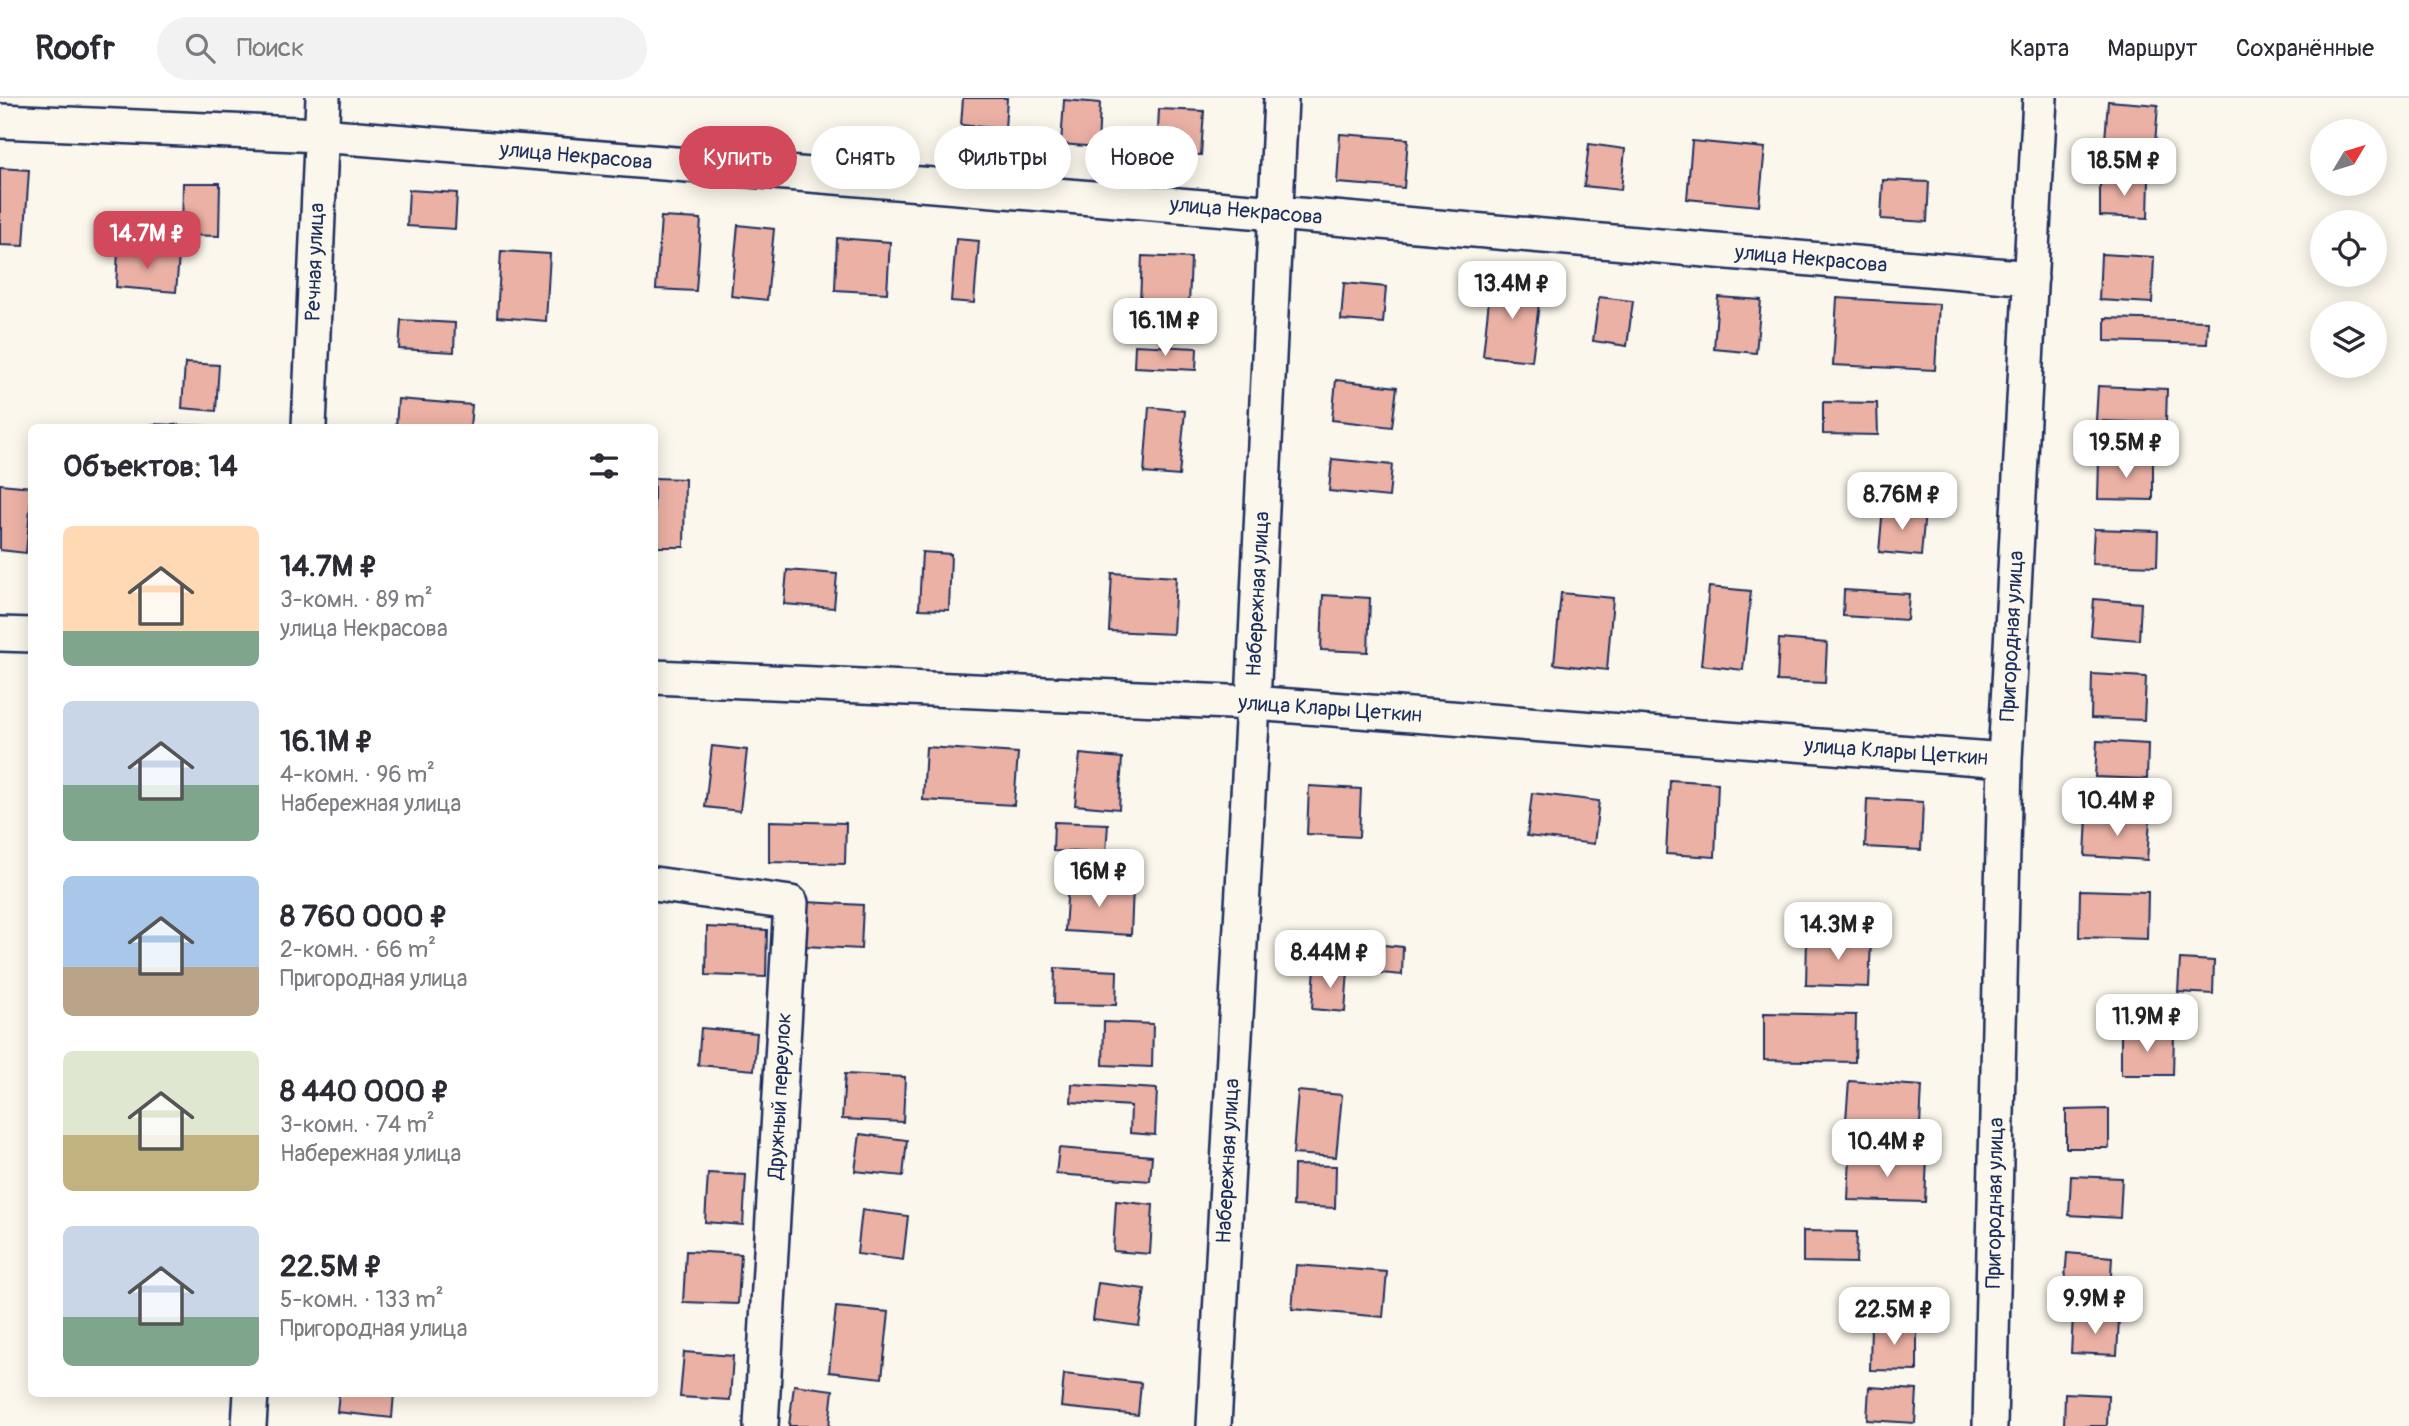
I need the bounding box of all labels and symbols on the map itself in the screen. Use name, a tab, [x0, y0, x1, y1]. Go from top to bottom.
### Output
north arrow	[2310, 119, 2387, 196]
street label: улица Некрасова	[498, 136, 653, 176]
pin: 18.5M ₽	[2059, 139, 2189, 198]
street label: улица Некрасова	[1168, 191, 1323, 231]
street label: Речная улица	[299, 202, 331, 322]
pin: 14.7M ₽	[82, 212, 212, 271]
street label: улица Некрасова	[1733, 239, 1888, 279]
pin: 13.4M ₽	[1447, 262, 1577, 321]
pin: 16.1M ₽	[1100, 299, 1230, 358]
pin: 19.5M ₽	[2061, 420, 2191, 480]
pin: 8.76M ₽	[1837, 472, 1967, 532]
street label: Набережная улица	[1240, 511, 1276, 677]
street label: Пригородная улица	[1994, 550, 2030, 722]
street label: улица Клары Цеткин	[1236, 689, 1423, 729]
street label: улица Клары Цеткин	[1802, 732, 1989, 772]
pin: 10.4M ₽	[2052, 778, 2182, 838]
pin: 16M ₽	[1050, 850, 1148, 909]
pin: 14.3M ₽	[1773, 902, 1903, 962]
pin: 8.44M ₽	[1265, 930, 1395, 990]
pin: 11.9M ₽	[2082, 995, 2212, 1054]
street label: Дружный переулок	[762, 1012, 798, 1181]
street label: Набережная улица	[1210, 1078, 1246, 1244]
street label: Пригородная улица	[1980, 1117, 2010, 1289]
pin: 10.4M ₽	[1822, 1119, 1952, 1179]
pin: 9.9M ₽	[2038, 1276, 2152, 1336]
pin: 22.5M ₽	[1829, 1288, 1959, 1347]

